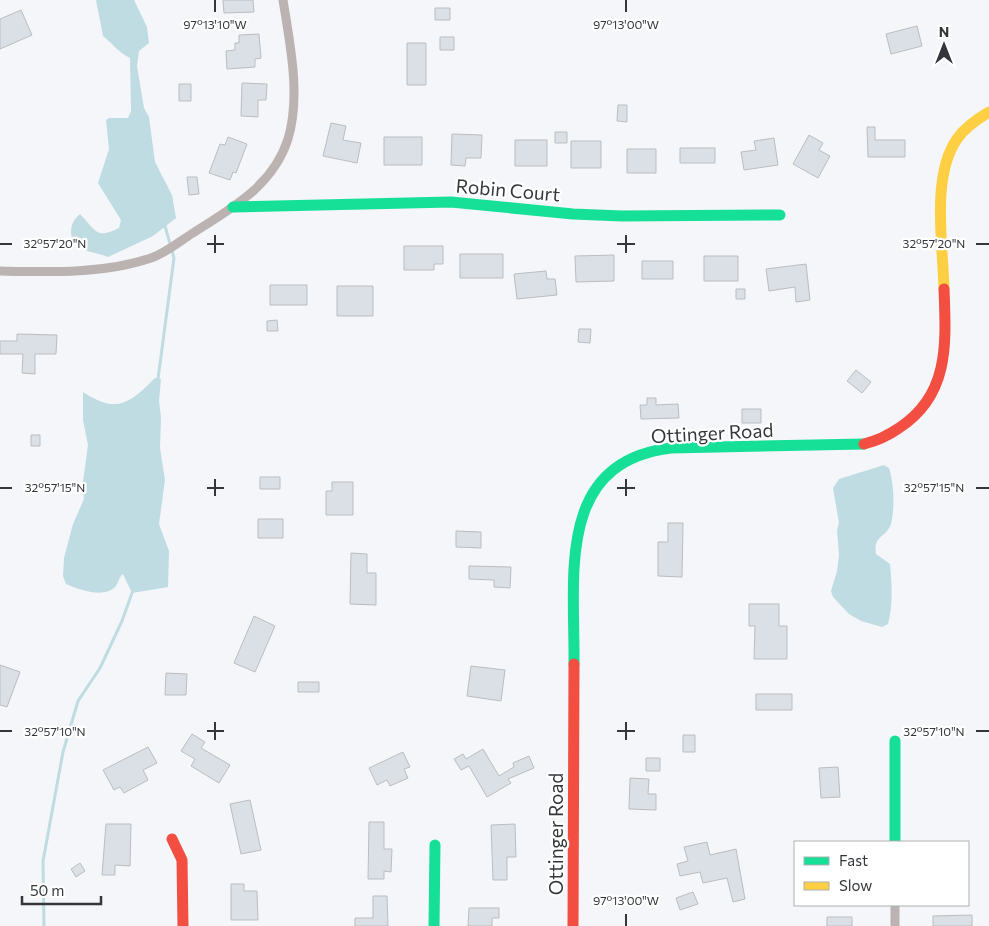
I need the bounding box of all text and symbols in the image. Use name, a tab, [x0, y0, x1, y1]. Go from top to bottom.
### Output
text: 97°13'10"W	[183, 17, 247, 31]
text: 97°13'00"W	[593, 17, 659, 31]
north arrow	[919, 20, 969, 70]
text: N	[939, 23, 949, 40]
street label: Robin Court	[455, 173, 561, 206]
text: 32°57'20"N	[24, 236, 86, 250]
text: 32°57'20"N	[903, 236, 965, 250]
street label: Ottinger Road	[650, 418, 774, 447]
text: 32°57'15"N	[25, 480, 85, 494]
text: 32°57'15"N	[904, 480, 964, 494]
text: 32°57'10"N	[24, 724, 86, 738]
text: 32°57'10"N	[903, 724, 965, 738]
street label: Ottinger Road	[544, 773, 567, 895]
legend	[794, 841, 969, 906]
text: Fast	[839, 851, 868, 869]
scale bar	[22, 874, 101, 906]
text: Slow	[839, 876, 872, 894]
text: 50 m	[30, 881, 64, 899]
text: 97°13'00"W	[593, 893, 659, 907]

